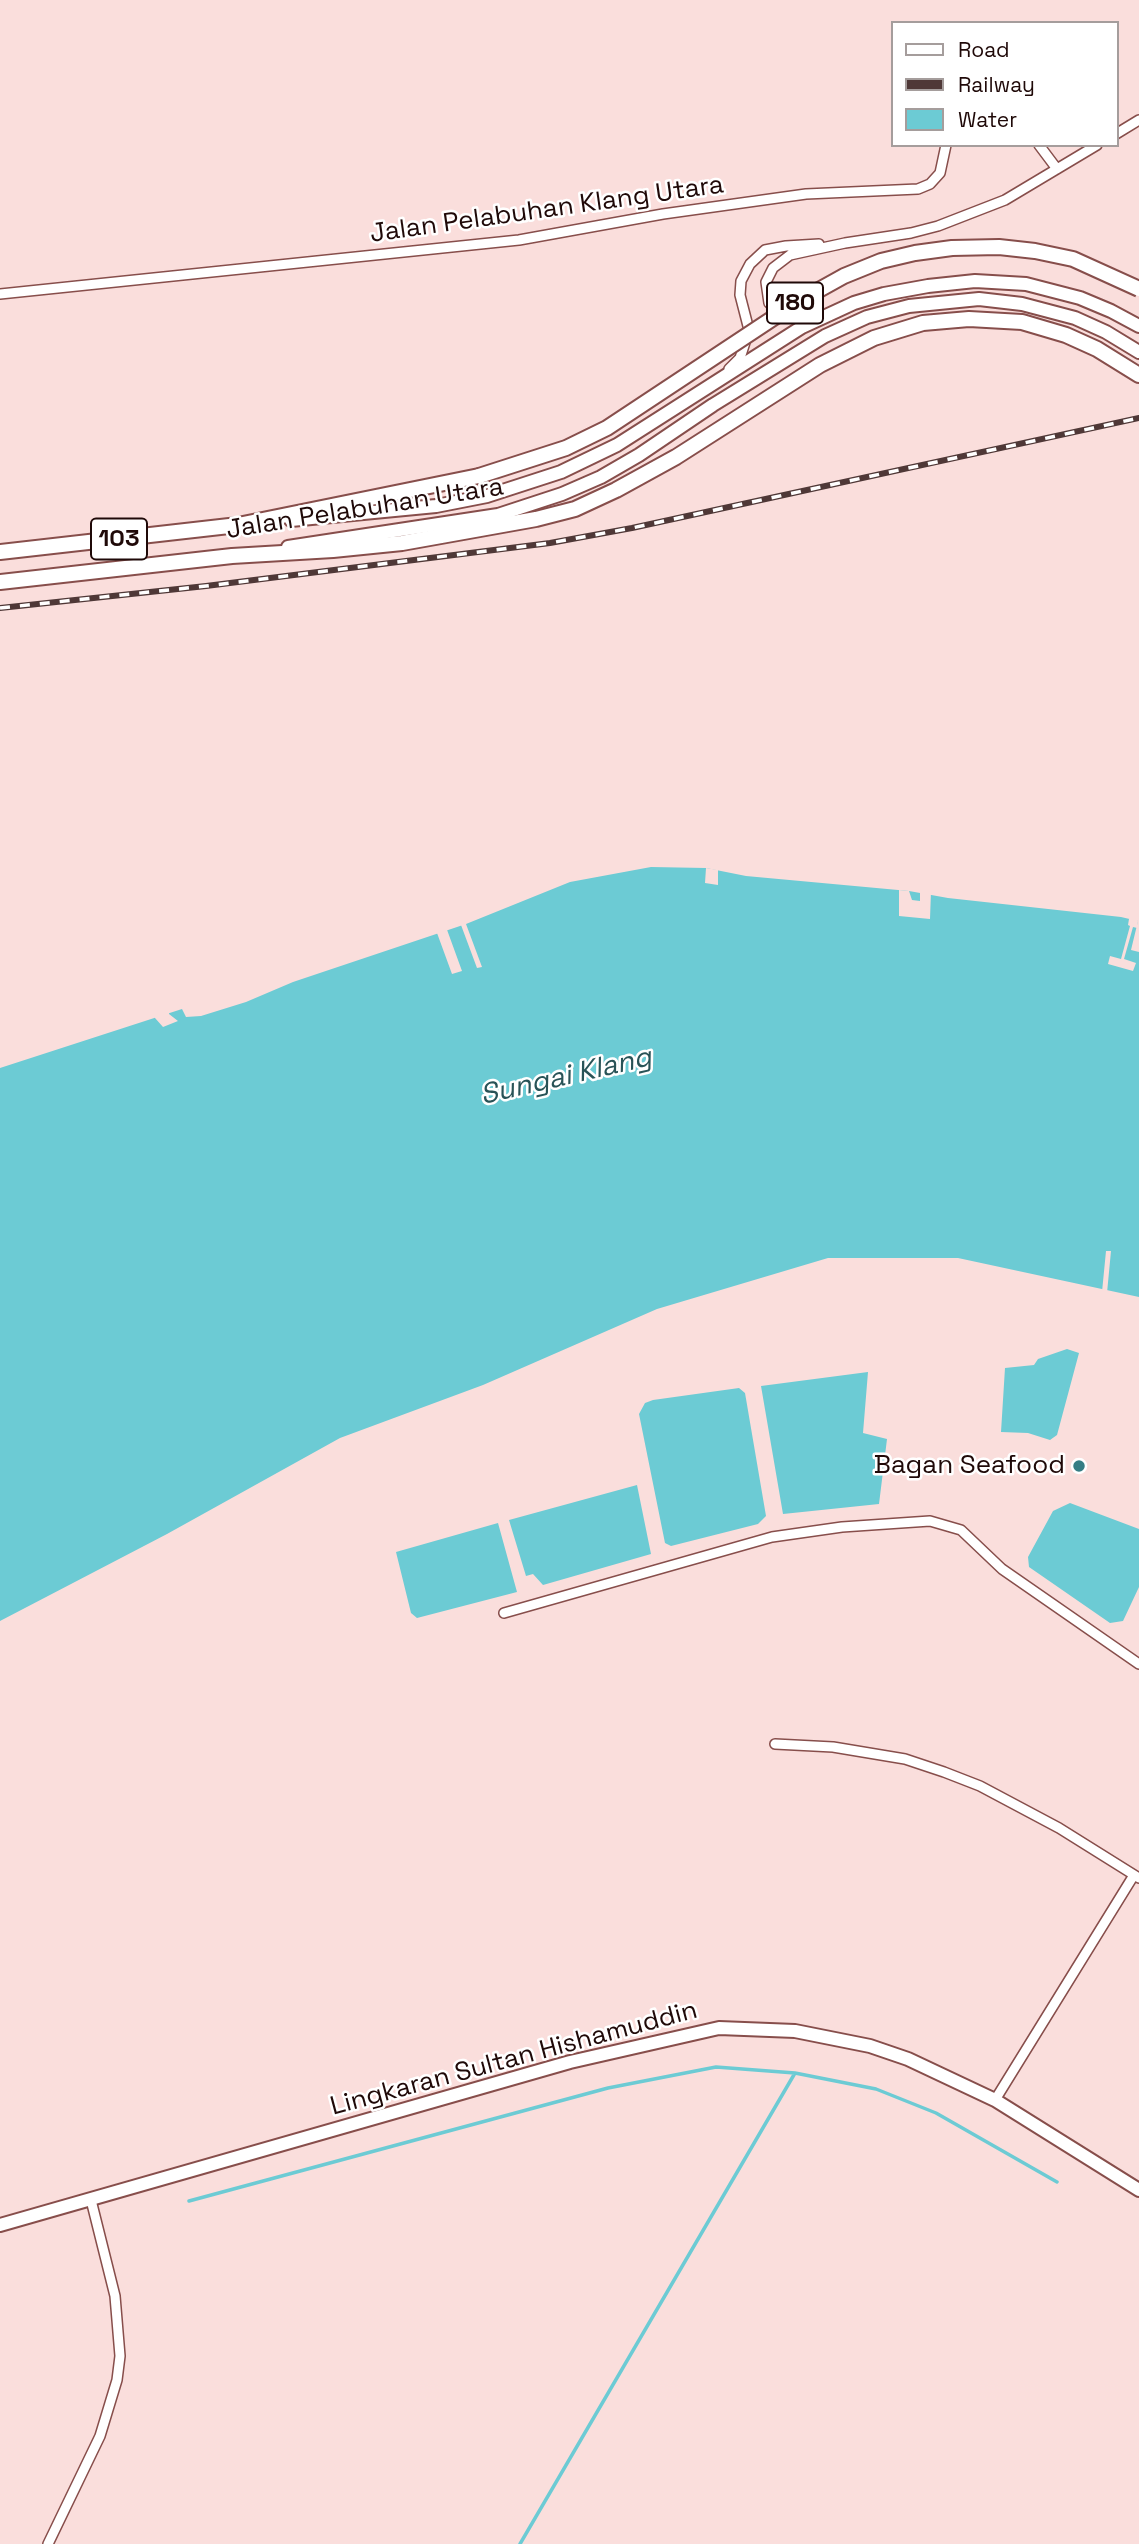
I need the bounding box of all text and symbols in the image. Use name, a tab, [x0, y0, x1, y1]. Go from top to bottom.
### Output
legend	[890, 21, 1118, 147]
text: Road	[958, 36, 1010, 63]
text: Railway	[958, 71, 1035, 98]
text: Water	[958, 106, 1017, 133]
street label: Jalan Pelabuhan Klang Utara	[368, 170, 726, 250]
road number: 180	[767, 282, 823, 324]
street label: Jalan Pelabuhan Utara	[224, 472, 506, 546]
road number: 103	[91, 518, 147, 560]
water label: Sungai Klang	[477, 1041, 655, 1113]
place label: Bagan Seafood	[874, 1450, 1065, 1482]
marker: Bagan Seafood	[1071, 1458, 1087, 1474]
street label: Lingkaran Sultan Hishamuddin	[327, 1995, 701, 2123]

